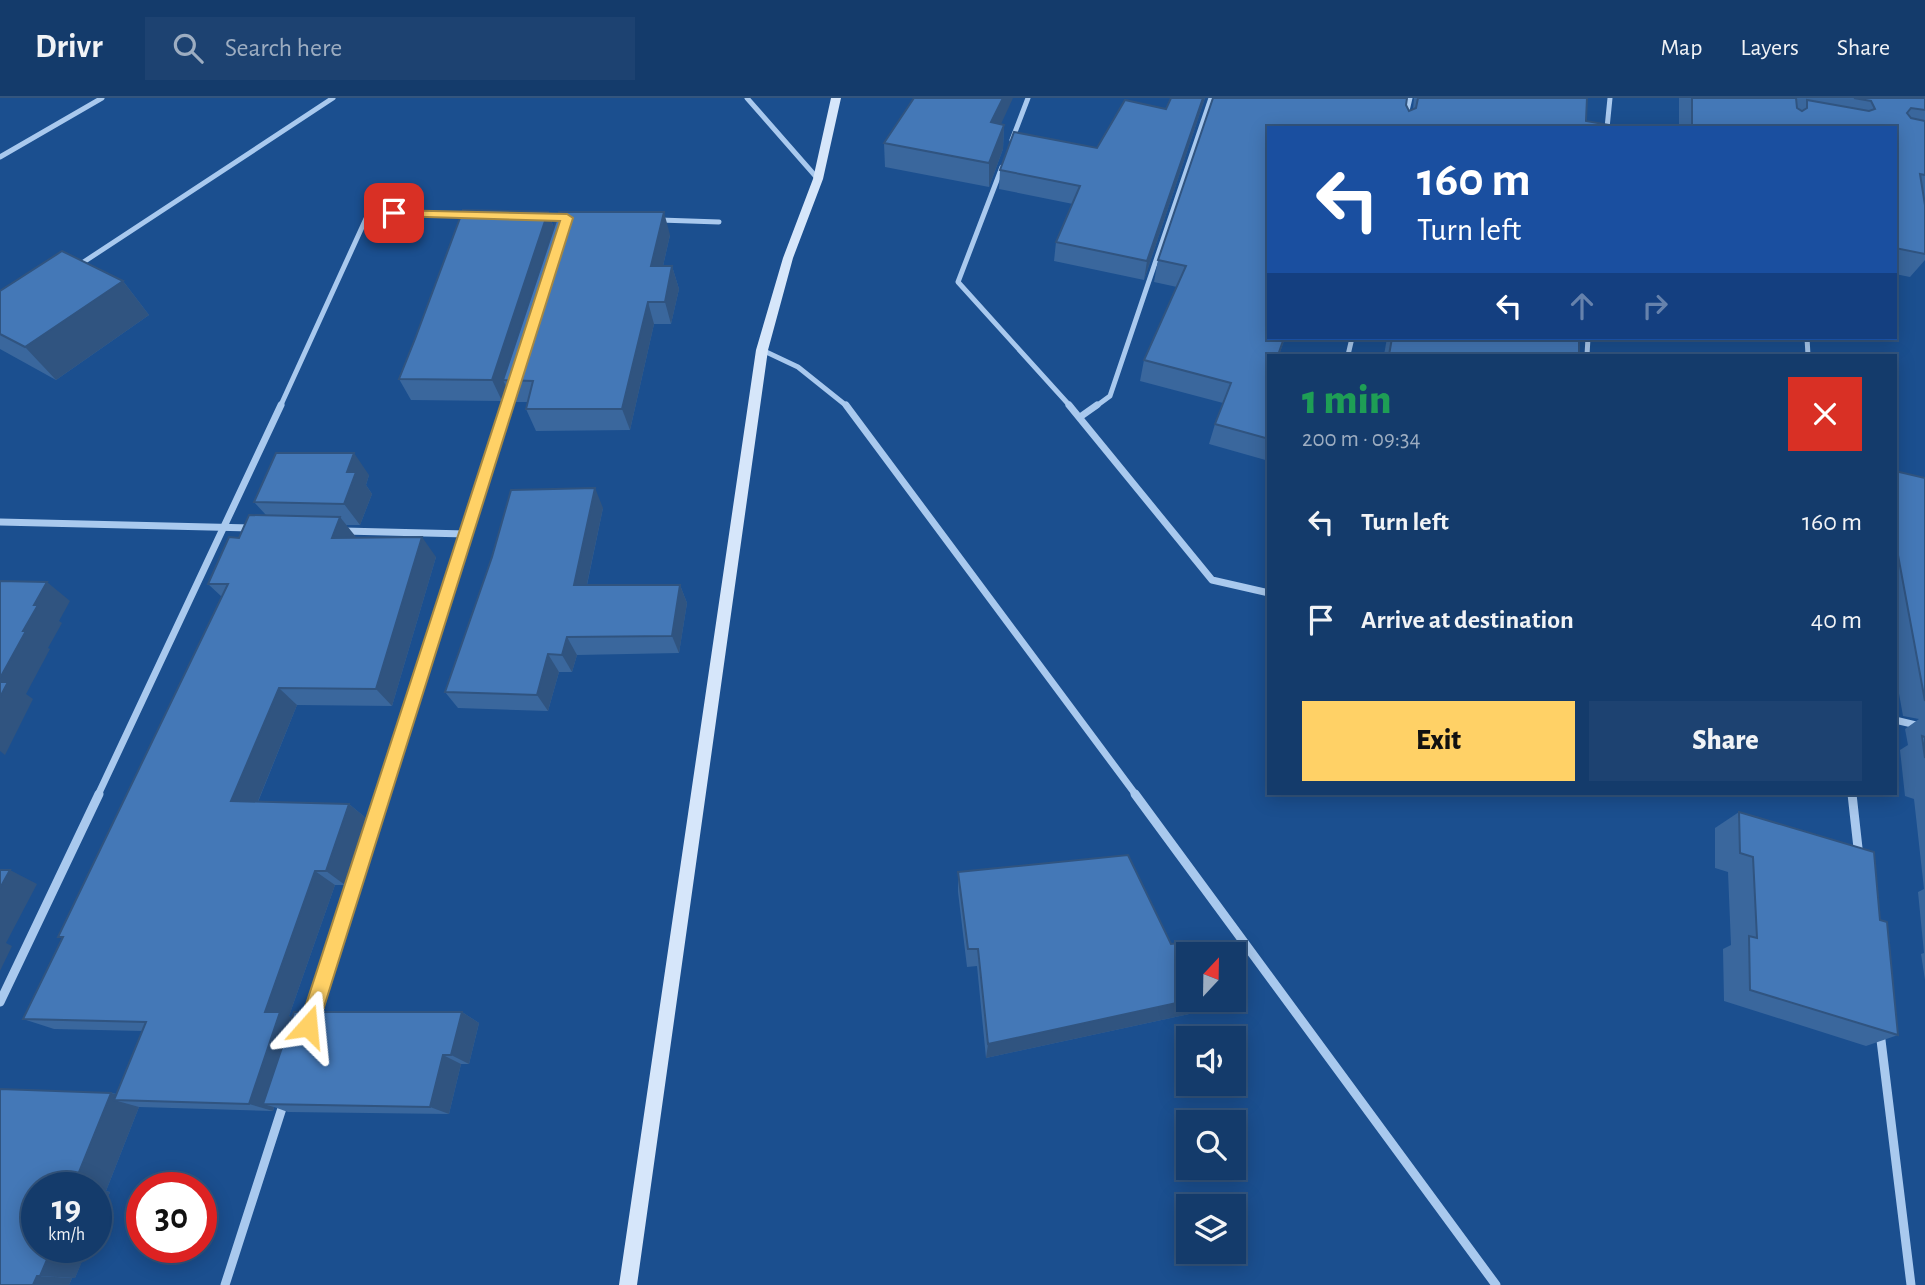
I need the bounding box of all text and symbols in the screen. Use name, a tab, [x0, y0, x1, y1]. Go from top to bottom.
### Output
search box	[145, 17, 635, 80]
icon: search	[169, 29, 207, 67]
text: Drivr	[35, 31, 103, 64]
text: Search here	[225, 35, 342, 61]
text: Map	[1660, 36, 1702, 60]
text: Layers	[1740, 36, 1799, 60]
text: Share	[1837, 36, 1890, 60]
icon: left	[1302, 154, 1393, 245]
text: 160 m	[1417, 156, 1531, 205]
pin	[364, 183, 424, 243]
icon: arrive	[375, 194, 413, 232]
text: Turn left	[1417, 214, 1521, 246]
icon: left	[1490, 287, 1528, 325]
icon: ahead	[1563, 287, 1601, 325]
icon: right	[1636, 287, 1674, 325]
button: close	[1788, 377, 1862, 451]
text: 1 min	[1302, 379, 1391, 421]
text: 200 m · 09:34	[1302, 428, 1421, 451]
icon: left	[1302, 503, 1340, 541]
text: Turn left	[1361, 509, 1449, 535]
text: 160 m	[1802, 509, 1862, 535]
icon: arrive	[1302, 601, 1340, 639]
text: Arrive at destination	[1361, 607, 1574, 633]
text: 40 m	[1811, 607, 1862, 633]
button: Exit	[1302, 701, 1575, 781]
button: Share	[1589, 701, 1862, 781]
north arrow	[1176, 942, 1246, 1012]
map controls	[1176, 942, 1246, 1264]
position arrow	[271, 989, 345, 1063]
button: sound	[1176, 1026, 1246, 1096]
button: search	[1176, 1110, 1246, 1180]
speed limit sign: 30	[126, 1172, 217, 1263]
text: 19	[52, 1191, 81, 1226]
button: layers	[1176, 1194, 1246, 1264]
text: km/h	[48, 1226, 85, 1244]

